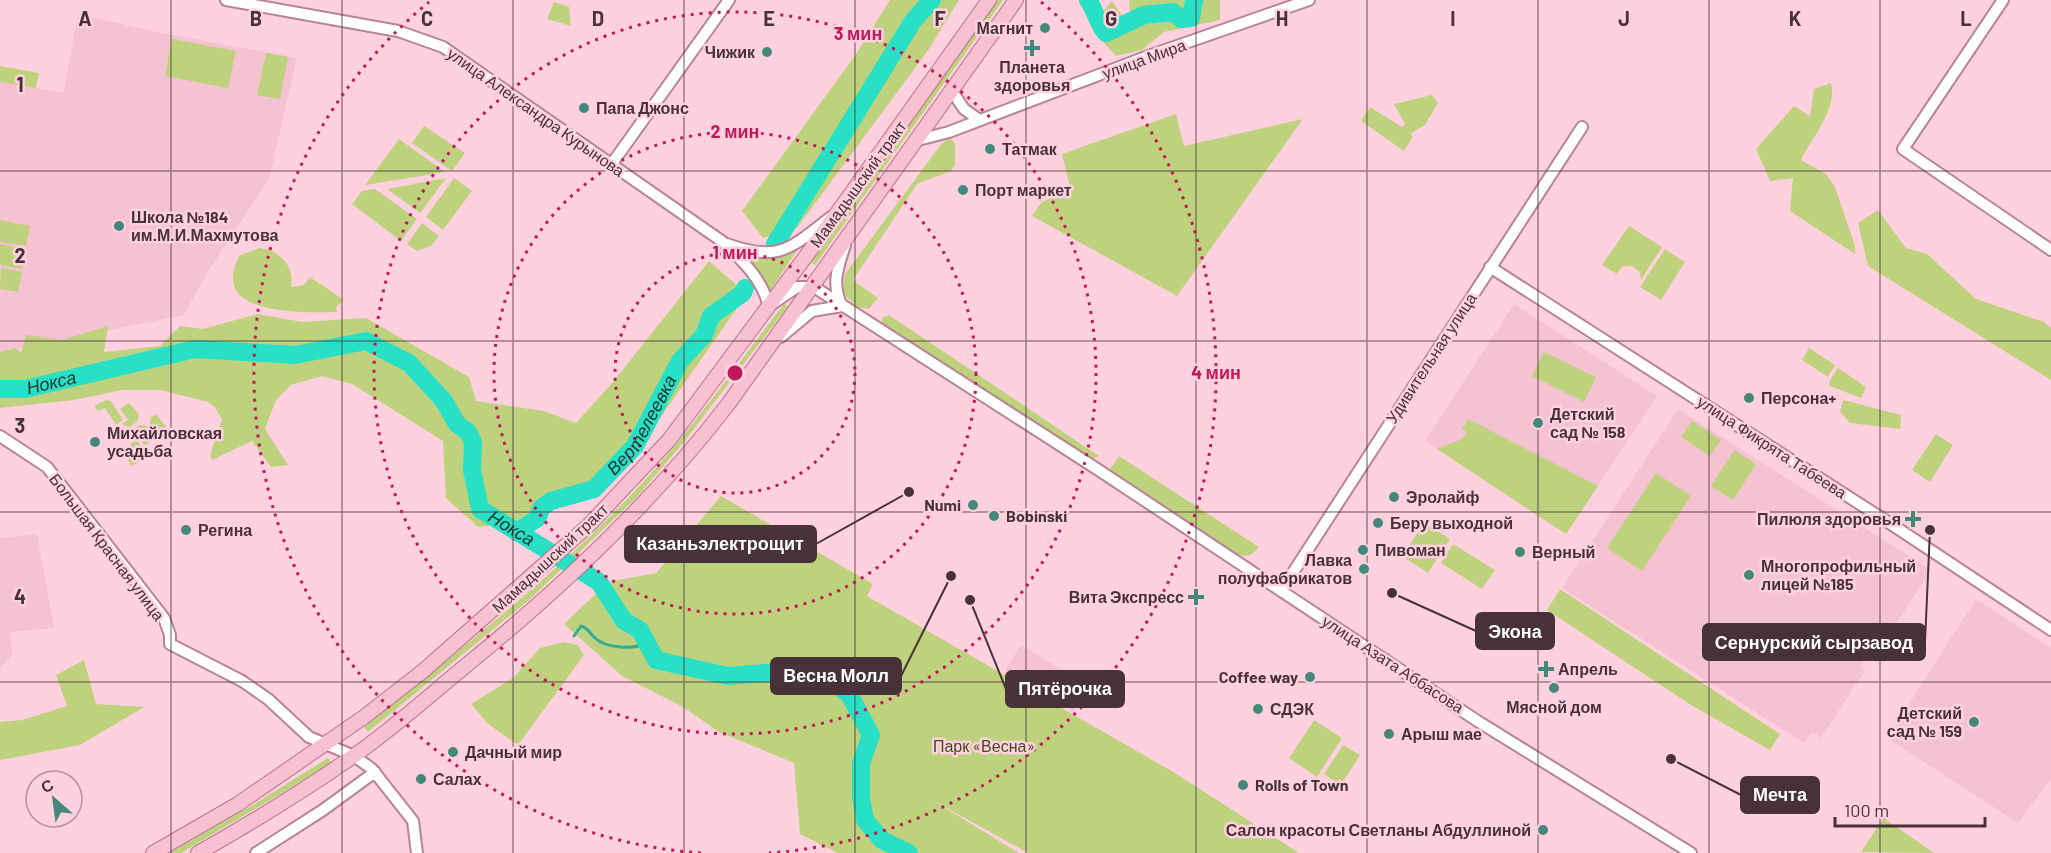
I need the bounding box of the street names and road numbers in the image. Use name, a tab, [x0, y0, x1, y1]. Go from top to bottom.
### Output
street label: улица Мира	[1100, 35, 1188, 82]
street label: улица Александра Курынова	[444, 43, 629, 180]
street label: Мамадышский тракт	[805, 116, 910, 251]
street label: Удивительная улица	[1381, 289, 1480, 426]
street label: улица Фикрята Табеева	[1694, 391, 1850, 502]
street label: Большая Красная улица	[46, 469, 169, 624]
street label: Мамадышский тракт	[488, 499, 612, 616]
street label: улица Азата Аббасова	[1319, 611, 1468, 716]

